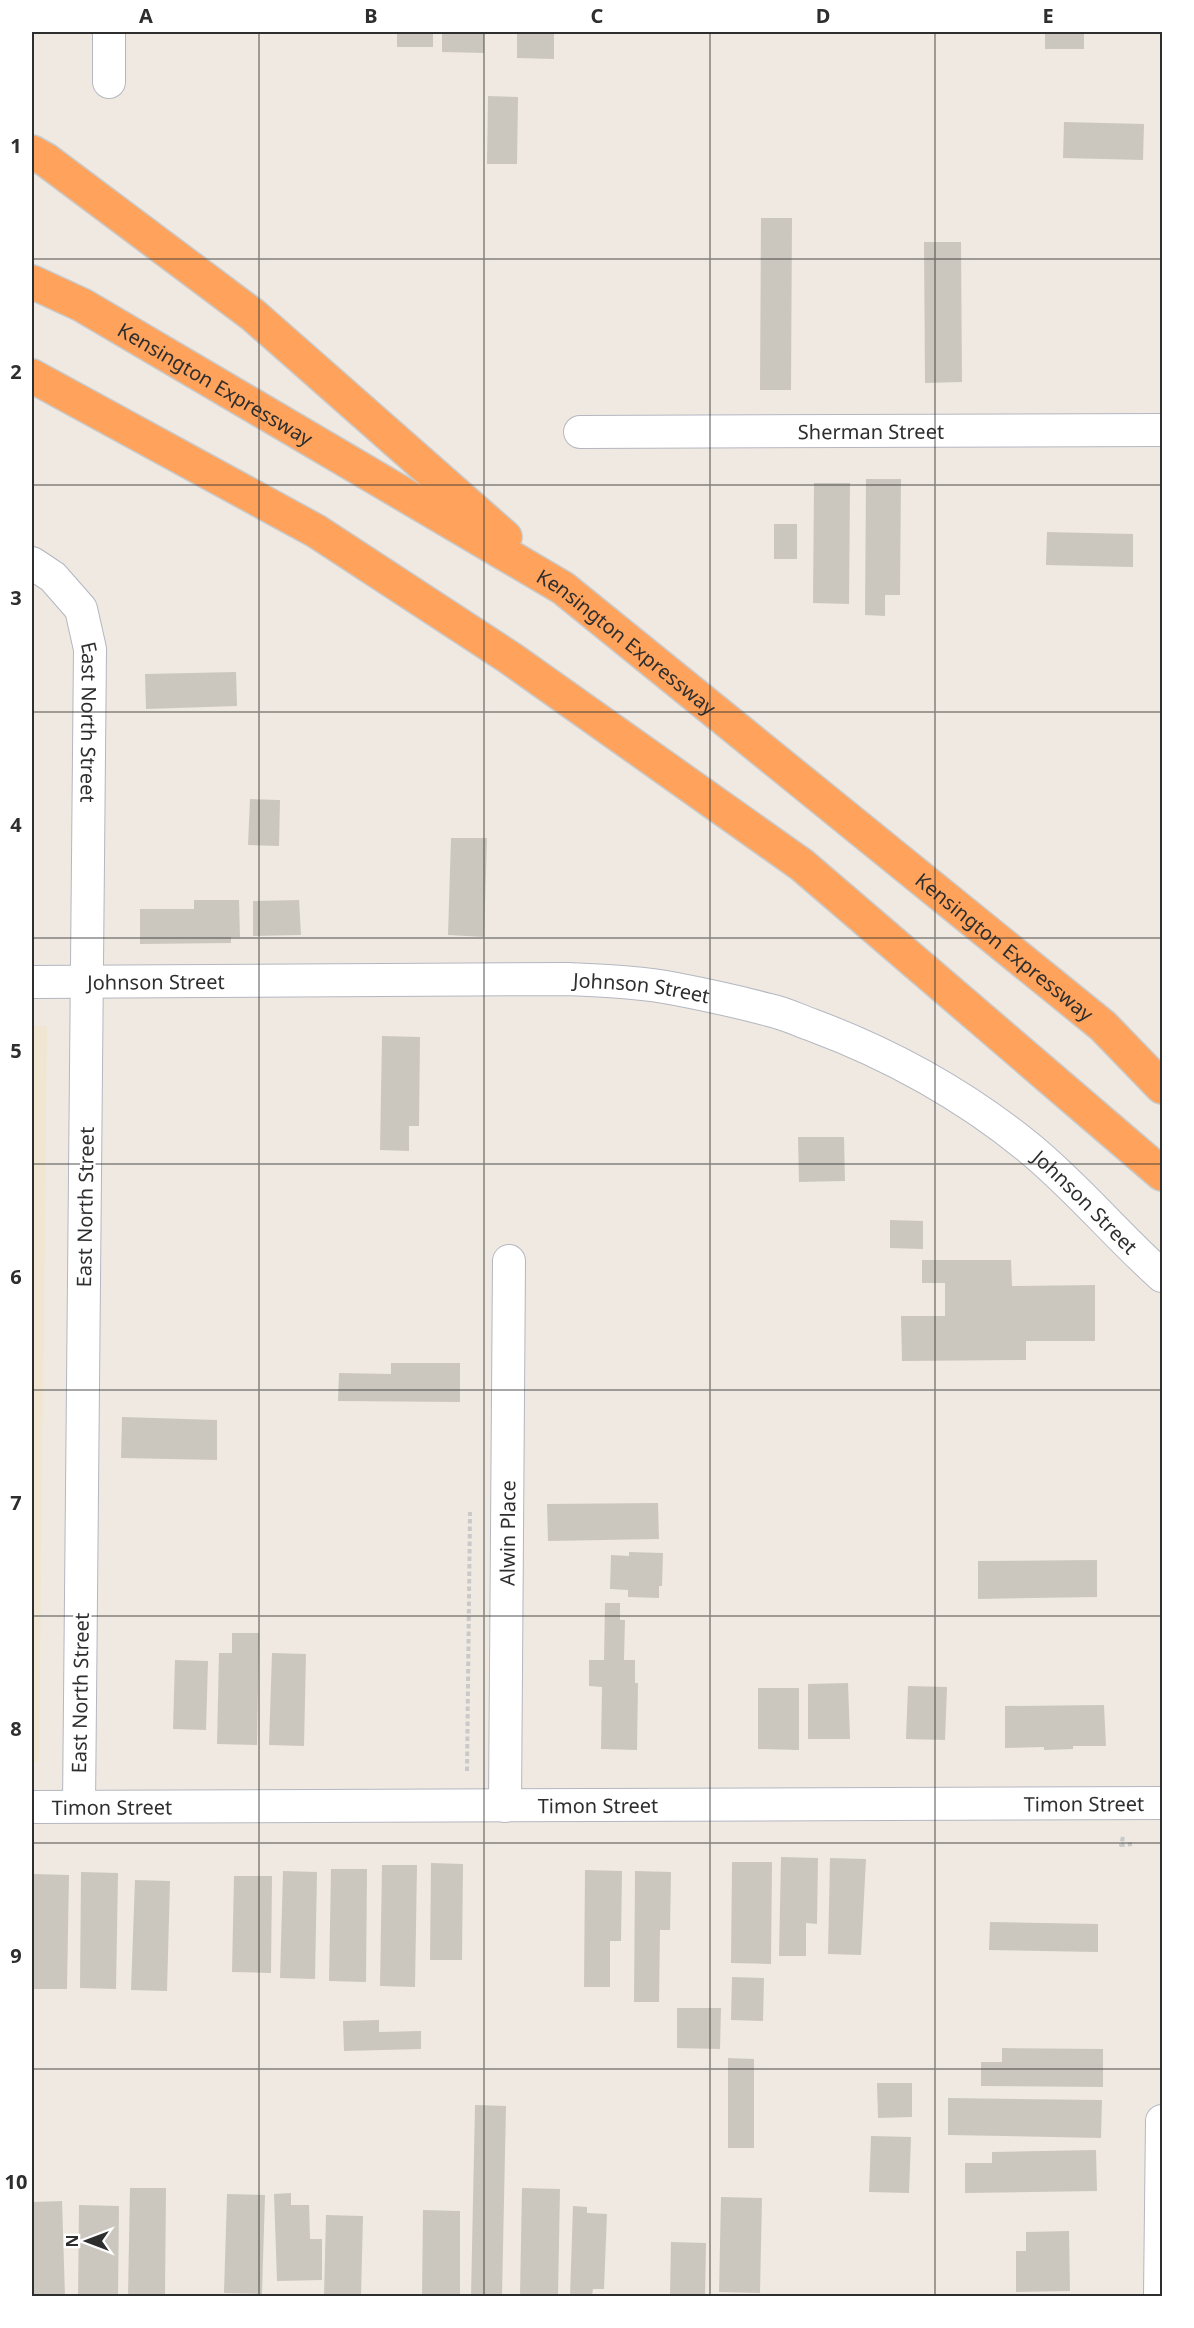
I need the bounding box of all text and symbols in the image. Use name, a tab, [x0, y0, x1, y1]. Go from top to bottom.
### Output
text: A	[139, 2, 153, 29]
text: B	[364, 2, 378, 29]
text: C	[591, 2, 604, 29]
text: D	[816, 2, 830, 29]
text: E	[1042, 2, 1054, 29]
text: 1	[10, 132, 22, 159]
street label: Kensington Expressway	[113, 316, 319, 452]
text: 2	[10, 358, 22, 385]
street label: Sherman Street	[798, 417, 944, 445]
street label: Kensington Expressway	[532, 562, 723, 721]
text: 3	[10, 584, 22, 611]
street label: East North Street	[75, 639, 104, 803]
text: 4	[10, 811, 22, 838]
street label: Kensington Expressway	[910, 866, 1100, 1027]
street label: Johnson Street	[570, 966, 712, 1009]
street label: Johnson Street	[85, 967, 225, 995]
text: 5	[10, 1037, 22, 1064]
street label: East North Street	[70, 1127, 100, 1287]
street label: Johnson Street	[1026, 1142, 1144, 1260]
text: 6	[10, 1263, 22, 1290]
street label: Alwin Place	[493, 1480, 521, 1586]
text: 7	[10, 1489, 22, 1516]
street label: East North Street	[65, 1613, 95, 1773]
text: 8	[10, 1715, 22, 1742]
street label: Timon Street	[1024, 1790, 1144, 1817]
street label: Timon Street	[538, 1791, 658, 1819]
street label: Timon Street	[52, 1793, 172, 1820]
text: 9	[10, 1942, 22, 1969]
text: 10	[5, 2168, 27, 2195]
north arrow	[57, 2211, 117, 2271]
text: N	[61, 2234, 83, 2248]

